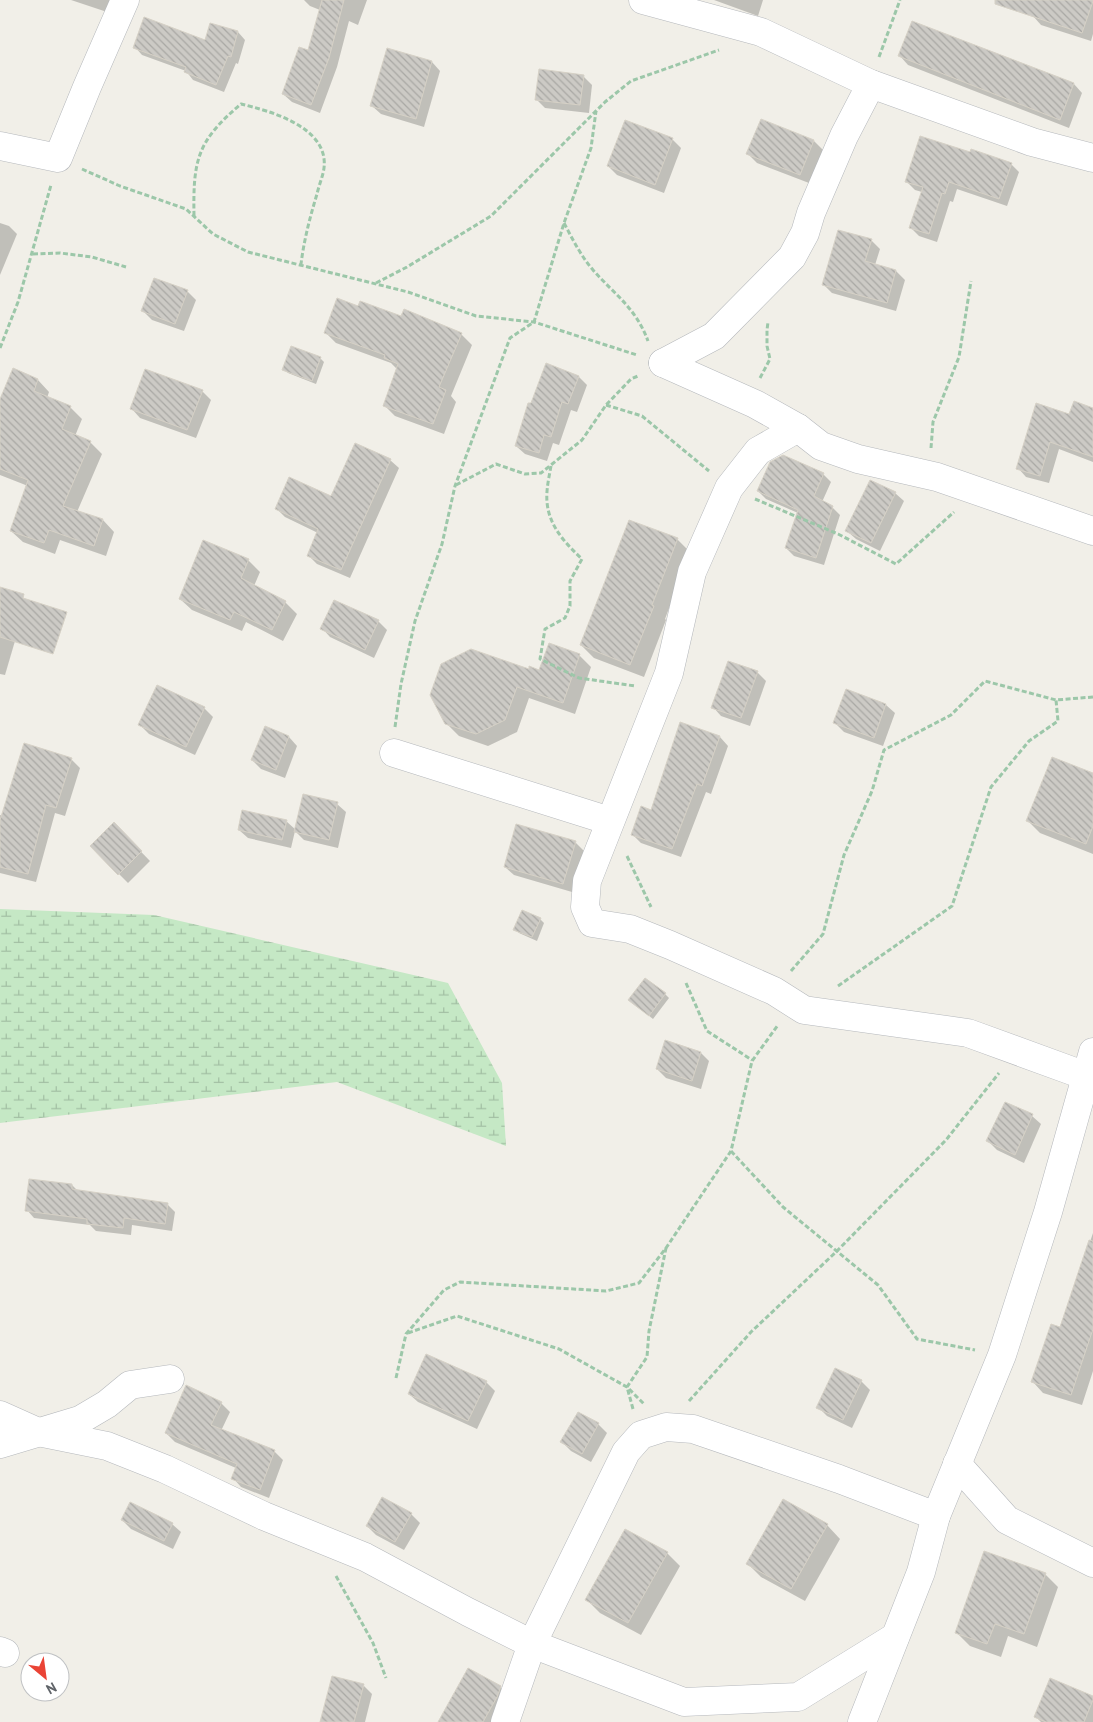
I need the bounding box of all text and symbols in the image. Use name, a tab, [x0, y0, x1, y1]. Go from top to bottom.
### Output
north arrow	[20, 1652, 70, 1702]
text: N	[43, 1678, 60, 1698]

